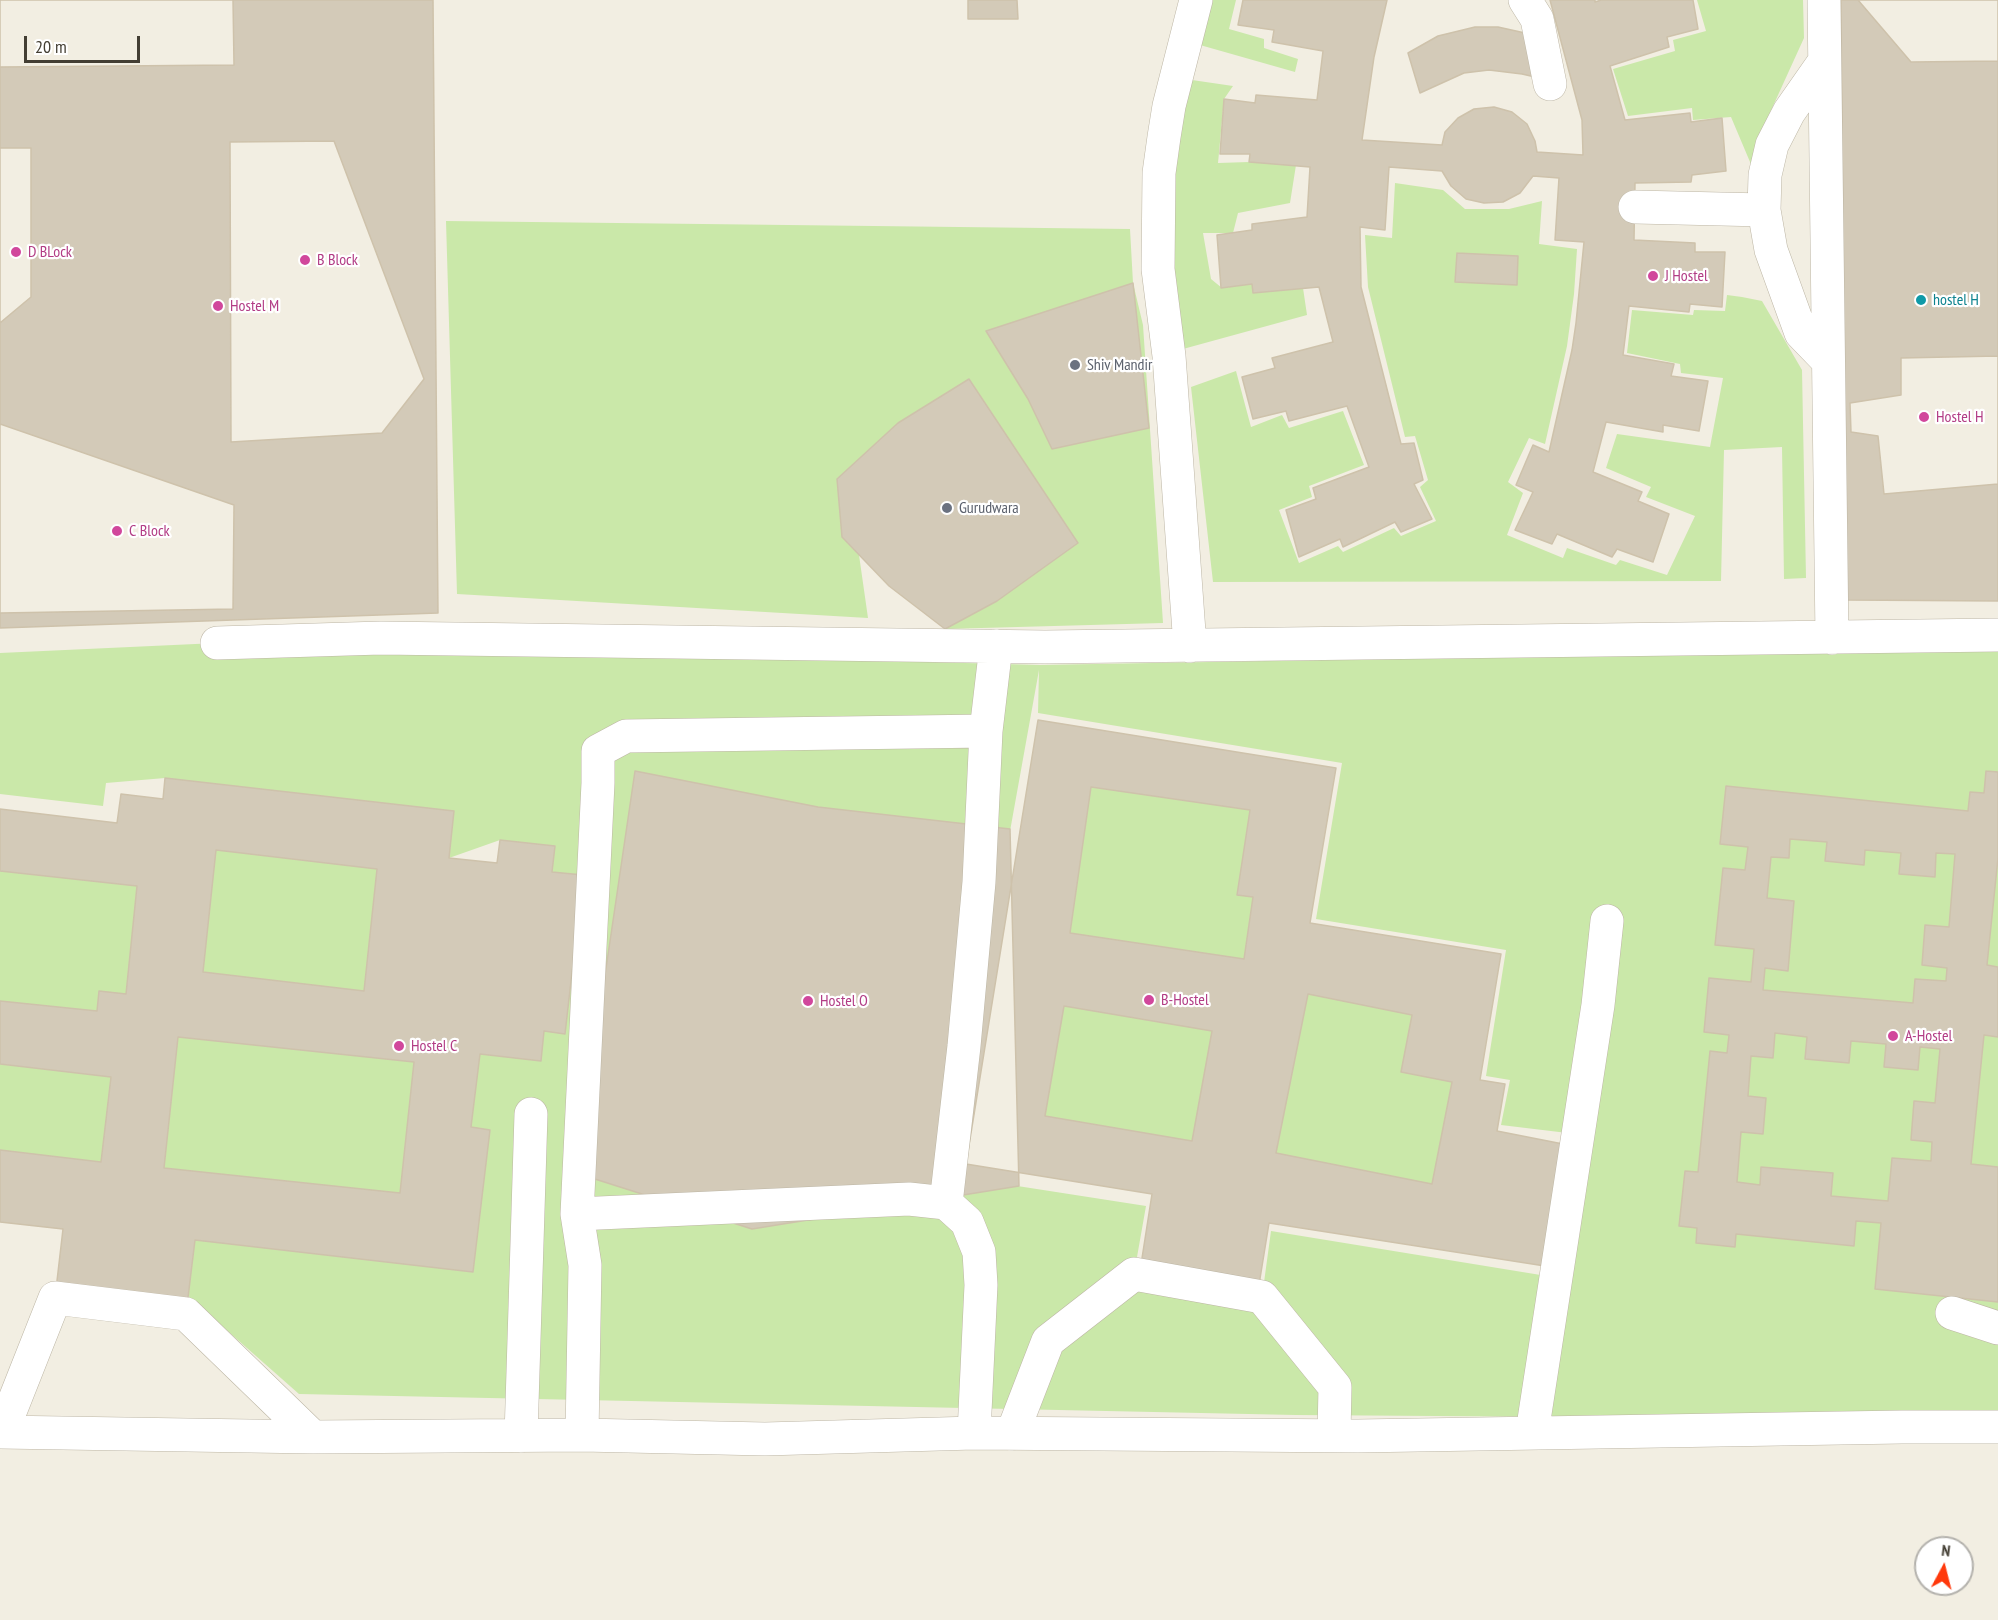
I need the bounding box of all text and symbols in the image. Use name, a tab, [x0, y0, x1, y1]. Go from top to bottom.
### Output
scale bar	[27, 24, 142, 62]
text: 20 m	[35, 35, 67, 58]
place label: D BLock	[28, 242, 72, 262]
marker: D BLock	[9, 245, 23, 259]
place label: B Block	[317, 250, 358, 270]
marker: B Block	[298, 253, 312, 267]
place label: J Hostel	[1665, 266, 1708, 286]
marker: J Hostel	[1646, 269, 1660, 283]
place label: hostel H	[1933, 290, 1979, 310]
marker: hostel H	[1914, 293, 1928, 307]
place label: Hostel M	[230, 296, 279, 316]
marker: Hostel M	[211, 299, 225, 313]
place label: Shiv Mandir	[1087, 355, 1152, 375]
marker: Shiv Mandir	[1068, 358, 1082, 372]
place label: Hostel H	[1936, 407, 1983, 427]
marker: Hostel H	[1917, 410, 1931, 424]
place label: Gurudwara	[959, 498, 1019, 518]
marker: Gurudwara	[940, 501, 954, 515]
place label: C Block	[129, 521, 170, 541]
marker: C Block	[110, 524, 124, 538]
place label: B-Hostel	[1161, 990, 1209, 1010]
place label: Hostel O	[820, 991, 868, 1011]
marker: B-Hostel	[1142, 993, 1156, 1007]
marker: Hostel O	[801, 994, 815, 1008]
place label: A-Hostel	[1905, 1026, 1952, 1046]
marker: A-Hostel	[1886, 1029, 1900, 1043]
place label: Hostel C	[411, 1036, 457, 1056]
marker: Hostel C	[392, 1039, 406, 1053]
north arrow	[1914, 1536, 1974, 1596]
text: N	[1940, 1540, 1951, 1561]

